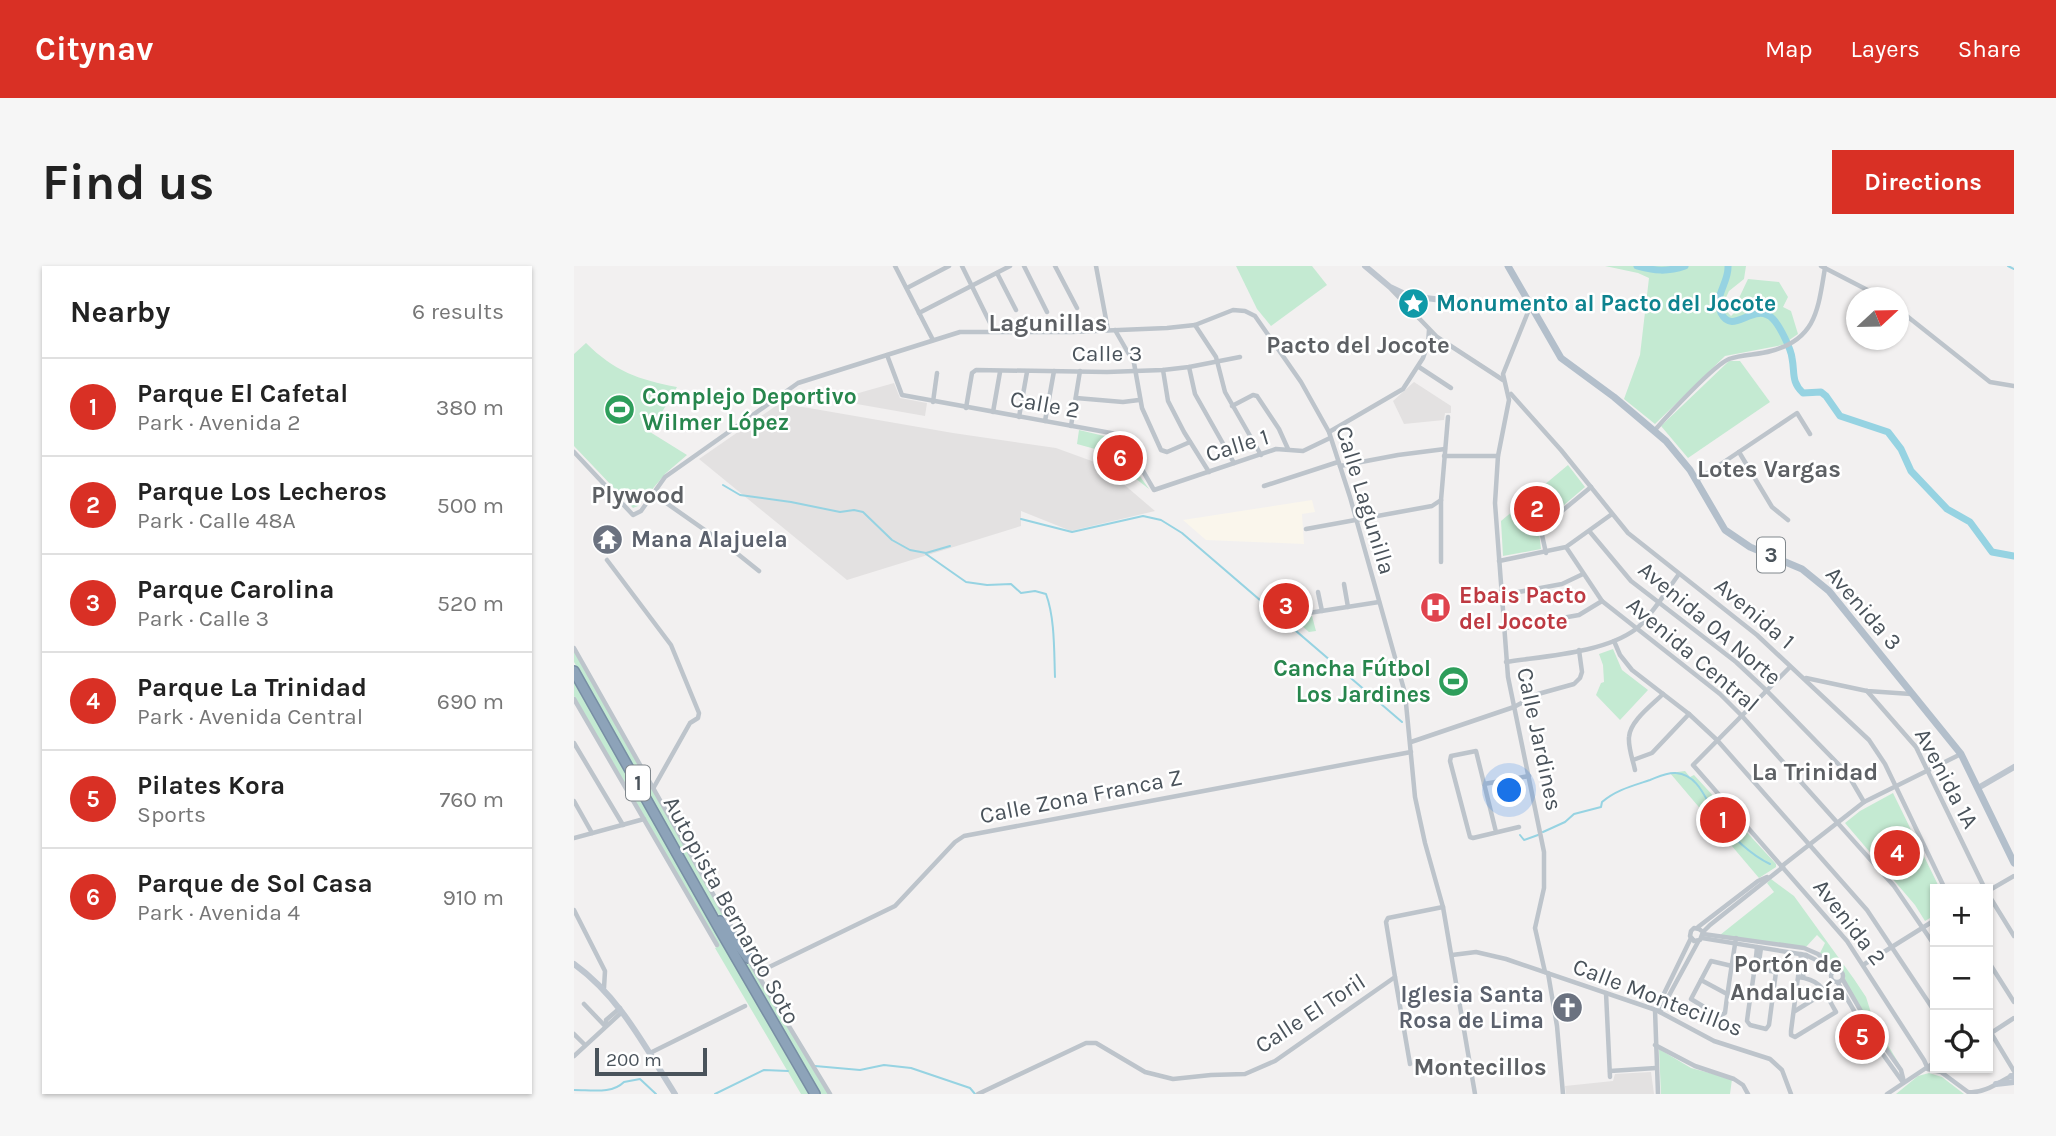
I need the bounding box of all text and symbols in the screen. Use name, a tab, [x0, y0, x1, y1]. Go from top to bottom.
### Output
text: Citynav	[35, 30, 153, 68]
text: Map	[1765, 35, 1813, 63]
text: Layers	[1851, 35, 1920, 63]
text: Share	[1958, 35, 2021, 63]
button: Directions	[1832, 150, 2014, 214]
text: Find us	[42, 154, 214, 211]
place icon: Monumento al Pacto del Jocote	[1396, 286, 1430, 320]
north arrow	[1846, 287, 1909, 350]
place label: Monumento al Pacto del Jocote	[1436, 290, 1776, 317]
text: Nearby	[70, 294, 170, 330]
text: 6 results	[412, 298, 504, 325]
district label: Lagunillas	[988, 309, 1108, 337]
district label: Pacto del Jocote	[1266, 331, 1450, 359]
street label: Calle 3	[1072, 340, 1142, 367]
text: Parque El Cafetal	[137, 378, 348, 409]
place label: Complejo Deportivo Wilmer López	[642, 383, 857, 436]
street label: Calle 2	[1008, 385, 1082, 424]
sports icon: Complejo Deportivo Wilmer López	[602, 392, 636, 426]
text: 1	[89, 394, 97, 421]
text: 380 m	[436, 394, 504, 421]
text: Park · Avenida 2	[137, 409, 301, 436]
street label: Calle 1	[1202, 423, 1272, 468]
street label: Calle Lagunilla	[1330, 423, 1401, 577]
pin: 6	[1097, 432, 1143, 484]
district label: Lotes Vargas	[1697, 455, 1841, 483]
text: Parque Los Lecheros	[137, 476, 387, 507]
district label: Plywood	[591, 481, 685, 509]
pin: 2	[1514, 483, 1560, 535]
text: 2	[86, 492, 100, 519]
text: 500 m	[437, 492, 504, 519]
text: Park · Calle 48A	[137, 507, 296, 534]
temple icon: Mana Alajuela	[591, 522, 625, 556]
place label: Mana Alajuela	[631, 526, 788, 553]
road number: 3	[1757, 538, 1785, 572]
street label: Avenida 0A Norte	[1633, 556, 1787, 691]
street label: Avenida 3	[1820, 561, 1907, 656]
street label: Avenida 1	[1709, 572, 1800, 655]
text: Parque Carolina	[137, 574, 334, 605]
pin: 3	[1263, 580, 1309, 632]
place label: Ebais Pacto del Jocote	[1459, 582, 1587, 635]
text: 3	[86, 590, 100, 617]
text: 520 m	[437, 590, 504, 617]
hospital icon: Ebais Pacto del Jocote	[1419, 591, 1453, 625]
street label: Avenida Central	[1621, 591, 1764, 718]
text: Park · Calle 3	[137, 605, 269, 632]
place label: Cancha Fútbol Los Jardines	[1273, 655, 1431, 708]
sports icon: Cancha Fútbol Los Jardines	[1437, 664, 1471, 698]
street label: Calle Jardines	[1511, 665, 1568, 813]
text: Parque La Trinidad	[137, 672, 367, 703]
text: 4	[86, 688, 100, 715]
text: 690 m	[437, 688, 504, 715]
text: Park · Avenida Central	[137, 703, 363, 730]
street label: Avenida 1A	[1909, 724, 1984, 833]
district label: La Trinidad	[1752, 758, 1878, 786]
street label: Calle Zona Franca Z	[978, 764, 1185, 829]
road number: 1	[626, 766, 650, 800]
text: Pilates Kora	[137, 770, 285, 801]
your location	[1492, 773, 1526, 807]
text: 5	[86, 786, 100, 813]
text: 760 m	[439, 786, 504, 813]
street label: Autopista Bernardo Soto	[658, 792, 805, 1029]
pin: 1	[1700, 794, 1746, 846]
text: Sports	[137, 801, 206, 828]
pin: 4	[1874, 827, 1920, 879]
text: Parque de Sol Casa	[137, 868, 373, 899]
street label: Avenida 2	[1808, 874, 1892, 971]
text: 6	[86, 884, 100, 911]
text: 910 m	[442, 884, 504, 911]
map controls	[1930, 884, 1993, 1073]
button: +	[1930, 884, 1993, 947]
text: Park · Avenida 4	[137, 899, 300, 926]
button: −	[1930, 947, 1993, 1010]
district label: Portón de Andalucía	[1730, 950, 1846, 1006]
street label: Calle Montecillos	[1569, 953, 1746, 1042]
street label: Calle El Toril	[1250, 968, 1370, 1059]
place label: Iglesia Santa Rosa de Lima	[1398, 981, 1544, 1034]
church icon: Iglesia Santa Rosa de Lima	[1550, 990, 1584, 1024]
button: locate	[1930, 1010, 1993, 1073]
pin: 5	[1839, 1011, 1885, 1063]
scale bar	[595, 1045, 707, 1077]
text: 200 m	[606, 1049, 662, 1071]
district label: Montecillos	[1413, 1053, 1547, 1081]

